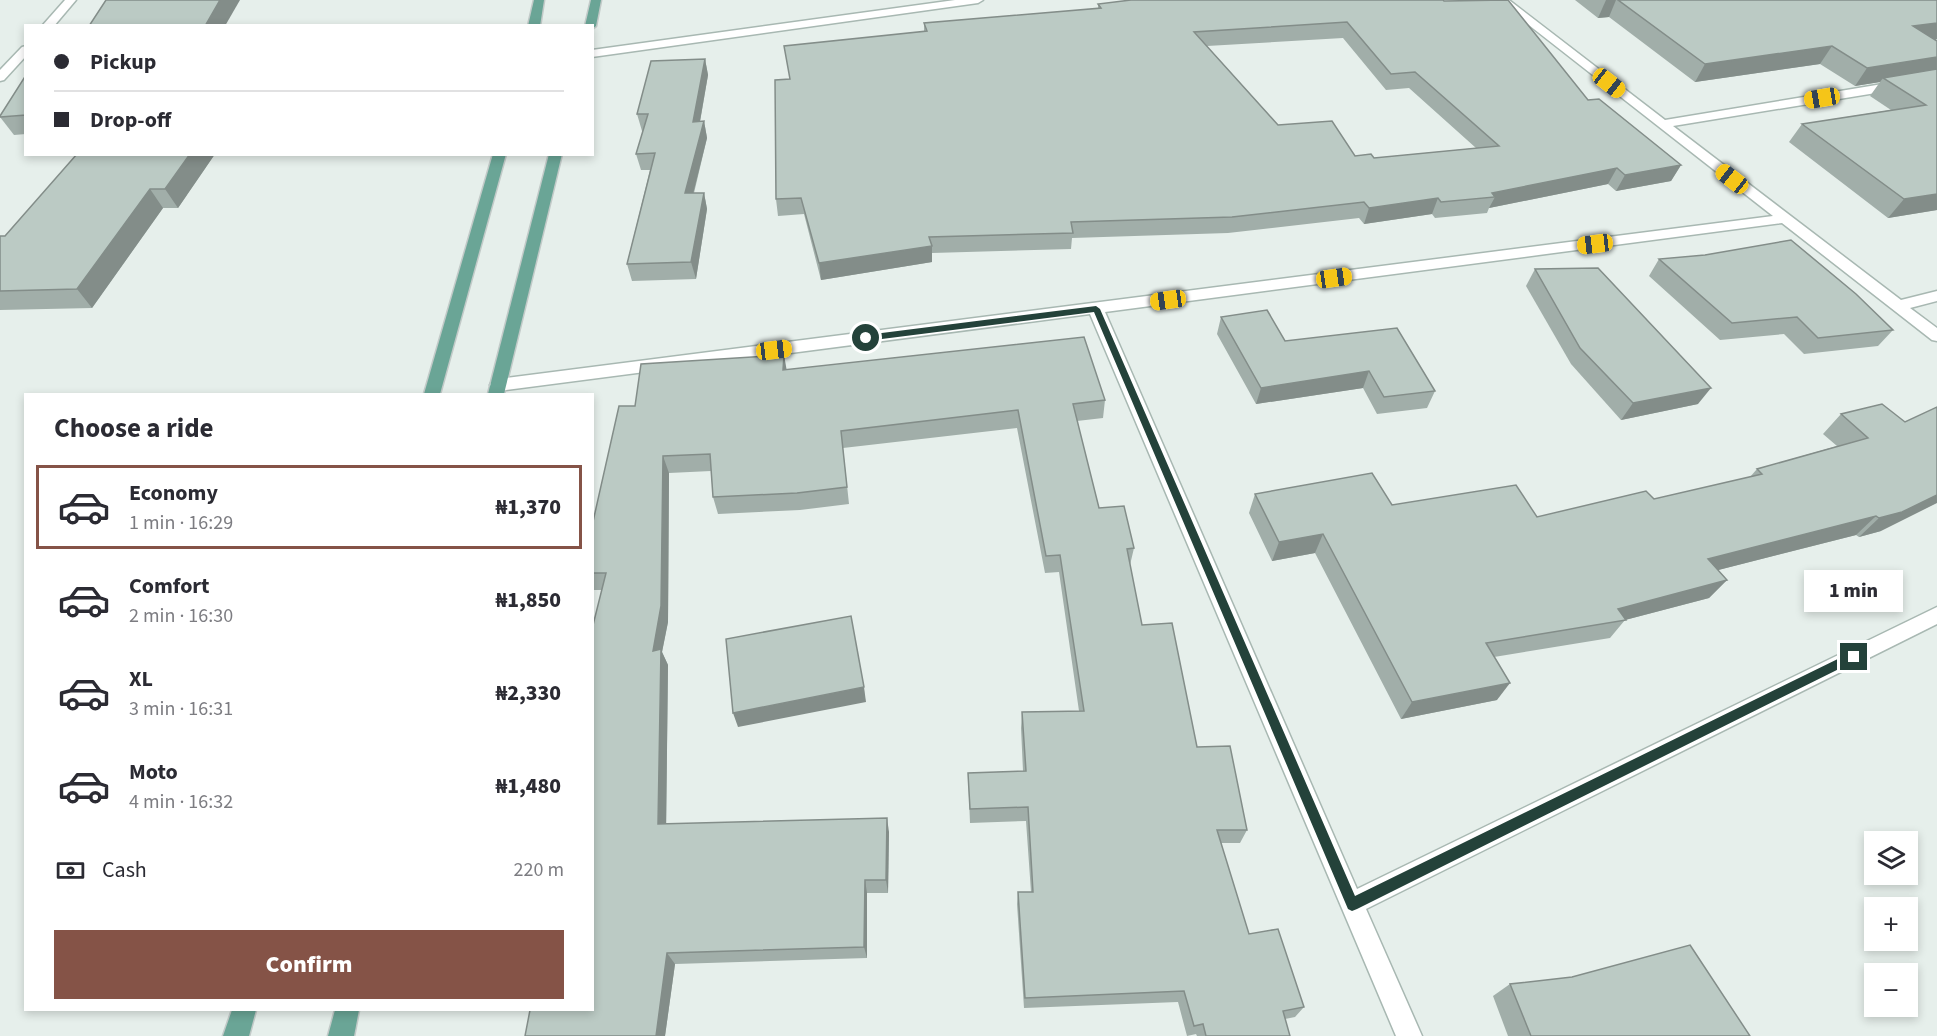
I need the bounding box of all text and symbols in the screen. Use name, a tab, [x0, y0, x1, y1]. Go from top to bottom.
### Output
text: Pickup	[90, 46, 156, 78]
car	[1589, 65, 1629, 101]
car	[1803, 86, 1841, 110]
text: Drop-off	[90, 104, 171, 136]
car	[1712, 161, 1752, 197]
car	[1576, 233, 1614, 255]
car	[1315, 267, 1353, 289]
car	[1149, 289, 1187, 311]
route start	[852, 324, 879, 351]
car	[755, 339, 793, 361]
text: Choose a ride	[54, 409, 214, 448]
text: Economy	[129, 477, 218, 509]
icon: car	[57, 480, 111, 534]
text: ₦1,370	[495, 491, 561, 523]
text: 1 min · 16:29	[129, 509, 233, 537]
text: Comfort	[129, 570, 210, 602]
callout: 1 min	[1804, 570, 1904, 612]
icon: car	[57, 573, 111, 627]
text: 1 min	[1829, 577, 1878, 605]
text: ₦1,850	[495, 584, 561, 616]
text: 2 min · 16:30	[129, 602, 233, 630]
route end	[1840, 643, 1867, 670]
text: XL	[129, 663, 153, 695]
icon: car	[57, 666, 111, 720]
text: ₦2,330	[495, 677, 561, 709]
text: 3 min · 16:31	[129, 695, 233, 723]
text: Moto	[129, 756, 178, 788]
icon: car	[57, 759, 111, 813]
text: ₦1,480	[495, 770, 561, 802]
text: 4 min · 16:32	[129, 788, 233, 816]
map controls	[1864, 831, 1918, 1017]
button: layers	[1864, 831, 1918, 885]
icon: cash	[54, 854, 87, 887]
text: Cash	[102, 854, 147, 886]
text: 220 m	[514, 856, 564, 884]
button: +	[1864, 897, 1918, 951]
button: Confirm	[54, 930, 564, 999]
button: −	[1864, 963, 1918, 1017]

